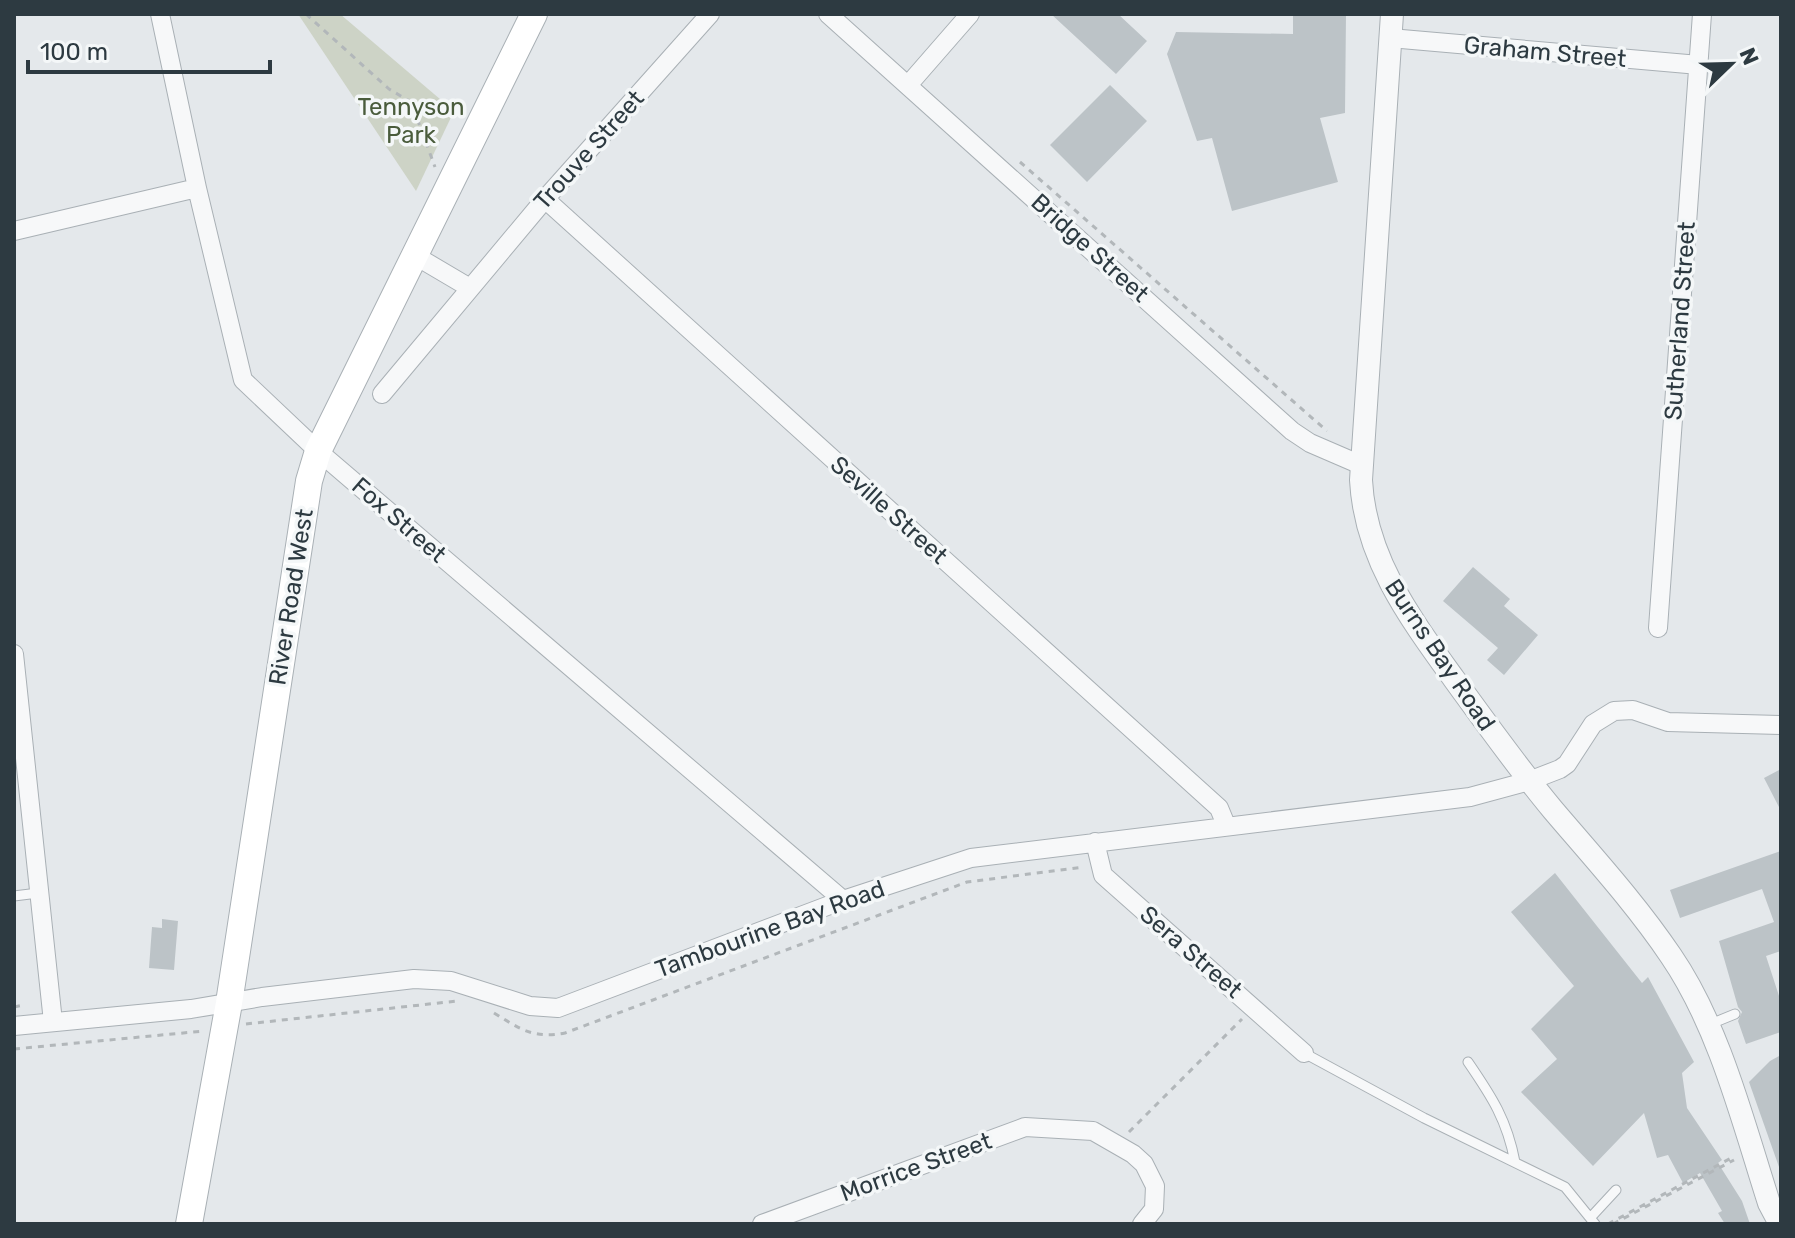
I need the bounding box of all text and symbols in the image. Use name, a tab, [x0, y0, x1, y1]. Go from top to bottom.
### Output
scale bar	[28, 24, 270, 74]
north arrow	[1691, 24, 1771, 104]
street label: Graham Street	[1463, 31, 1627, 73]
text: 100 m	[40, 38, 108, 66]
text: N	[1733, 44, 1764, 69]
street label: Trouve Street	[528, 85, 650, 215]
park label: Tennyson Park	[357, 93, 465, 149]
street label: Bridge Street	[1026, 188, 1154, 308]
street label: Sutherland Street	[1659, 221, 1701, 421]
street label: Seville Street	[825, 450, 953, 570]
street label: Fox Street	[346, 472, 452, 568]
street label: River Road West	[263, 507, 319, 687]
street label: Burns Bay Road	[1379, 574, 1501, 736]
street label: Tambourine Bay Road	[652, 874, 888, 984]
street label: Sera Street	[1134, 900, 1248, 1004]
street label: Morrice Street	[837, 1127, 995, 1207]

